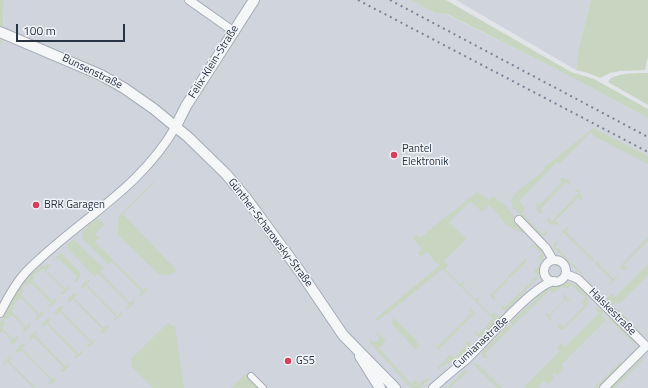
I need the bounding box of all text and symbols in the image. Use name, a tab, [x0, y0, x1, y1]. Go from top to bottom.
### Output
scale bar	[18, 16, 127, 42]
text: 100 m	[23, 21, 56, 40]
street label: Felix-Klein-Straße	[186, 23, 242, 101]
street label: Bunsenstraße	[60, 52, 124, 92]
place label: Pantel Elektronik	[402, 142, 448, 168]
marker: Pantel Elektronik	[389, 150, 399, 160]
street label: Günther-Scharowsky-Straße	[225, 176, 315, 290]
place label: BRK Garagen	[44, 198, 105, 212]
marker: BRK Garagen	[31, 200, 41, 210]
street label: Halskestraße	[586, 286, 638, 338]
street label: Cumianastraße	[451, 314, 511, 372]
place label: GS5	[296, 354, 315, 368]
marker: GS5	[283, 356, 293, 366]

